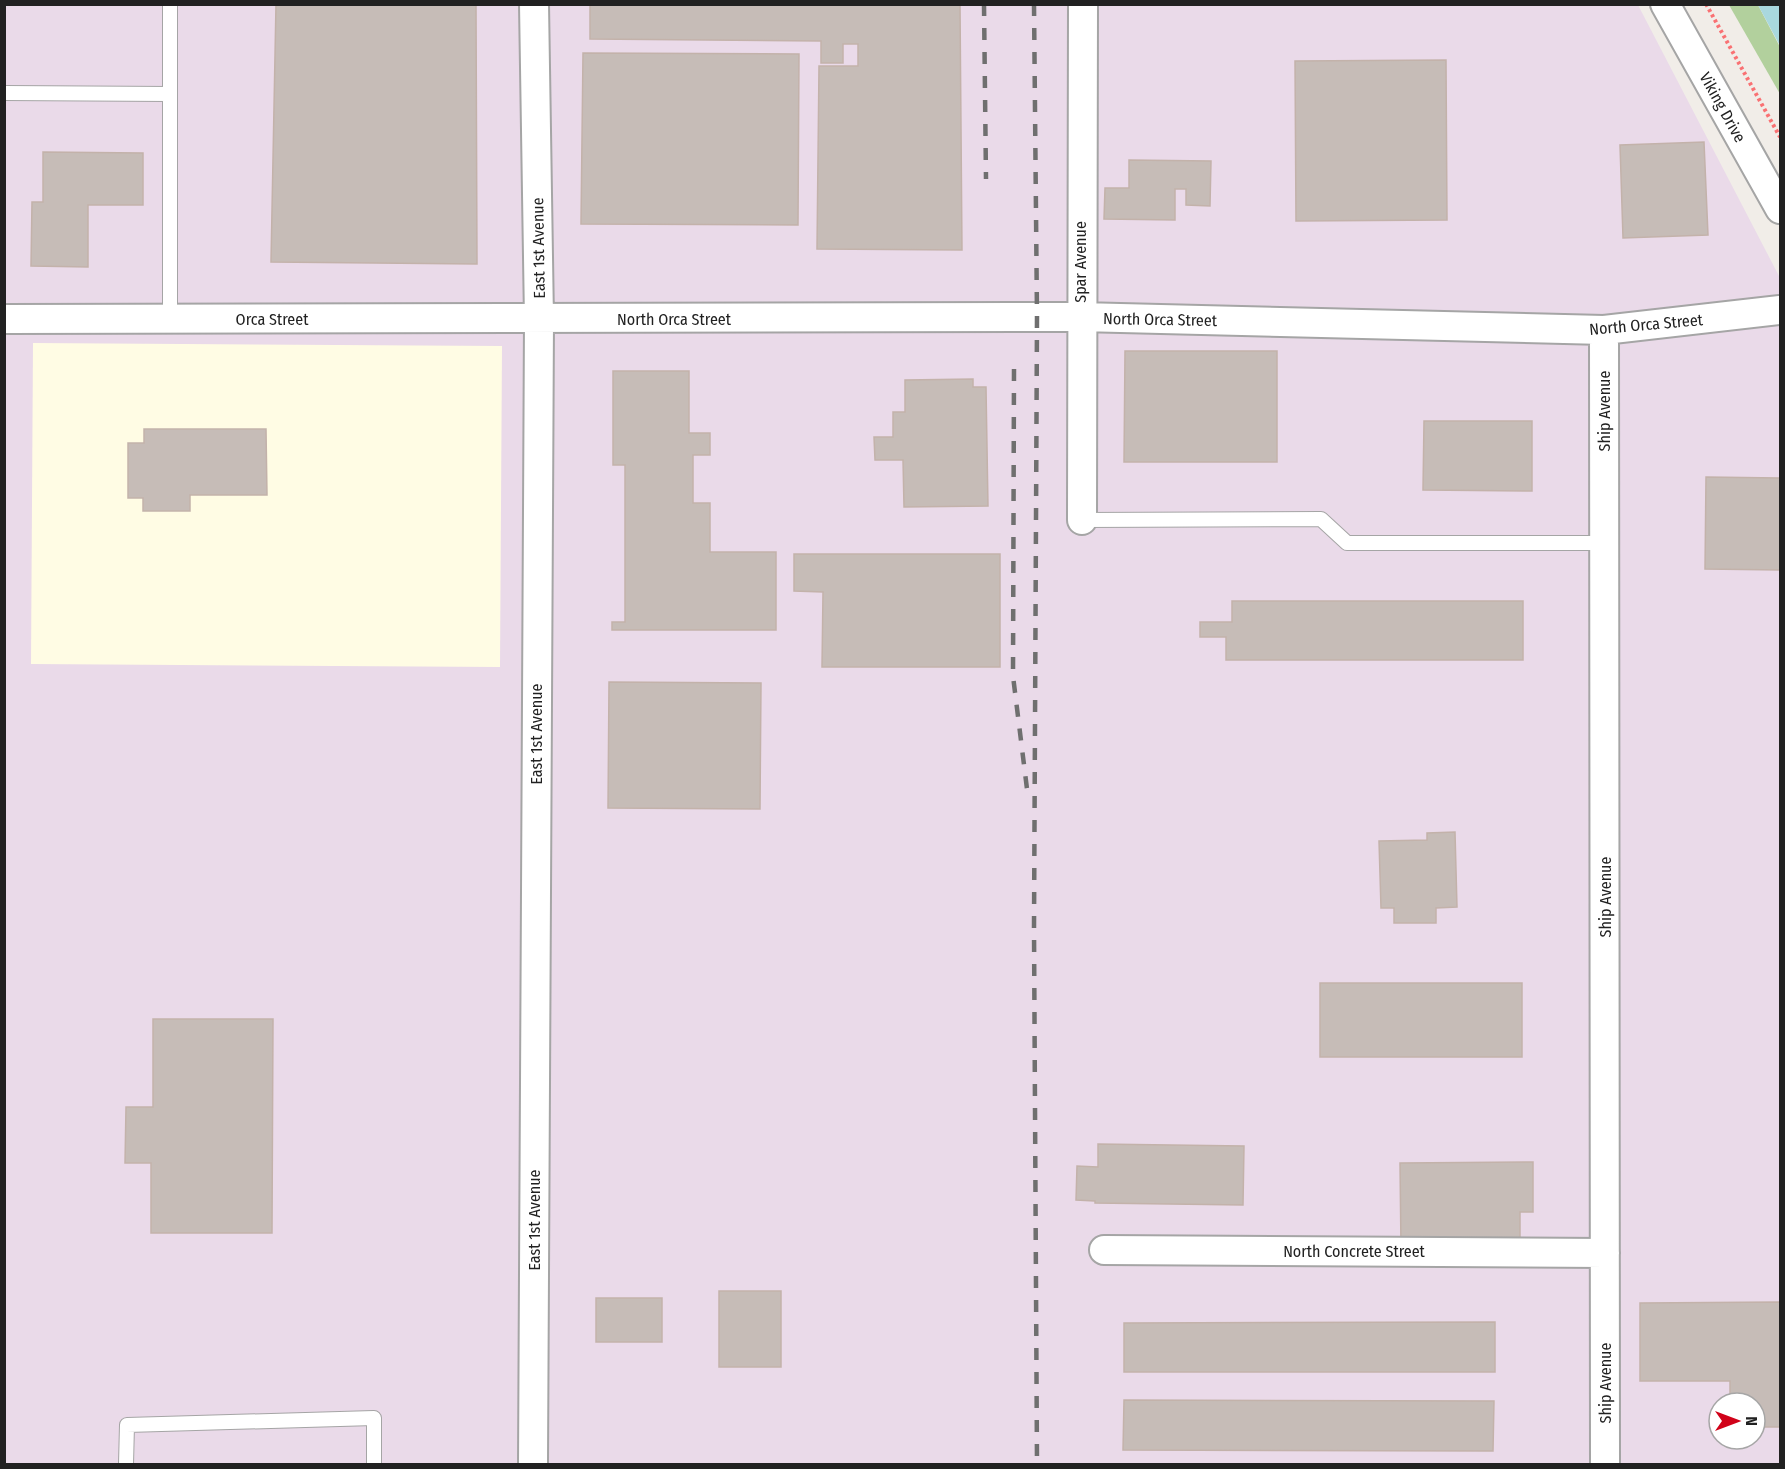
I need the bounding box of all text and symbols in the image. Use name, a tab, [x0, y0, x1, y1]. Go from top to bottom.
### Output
street label: Viking Drive	[1696, 69, 1750, 146]
street label: East 1st Avenue	[528, 197, 549, 299]
street label: Spar Avenue	[1071, 221, 1090, 303]
street label: North Orca Street	[1103, 309, 1218, 330]
street label: Orca Street	[236, 310, 309, 329]
street label: North Orca Street	[617, 310, 732, 329]
street label: North Orca Street	[1588, 310, 1704, 339]
street label: Ship Avenue	[1595, 371, 1614, 451]
street label: East 1st Avenue	[527, 683, 546, 785]
street label: Ship Avenue	[1596, 857, 1615, 937]
street label: East 1st Avenue	[525, 1169, 544, 1271]
street label: North Concrete Street	[1283, 1242, 1426, 1261]
street label: Ship Avenue	[1596, 1343, 1615, 1423]
north arrow	[1707, 1391, 1767, 1451]
text: N	[1742, 1416, 1761, 1426]

